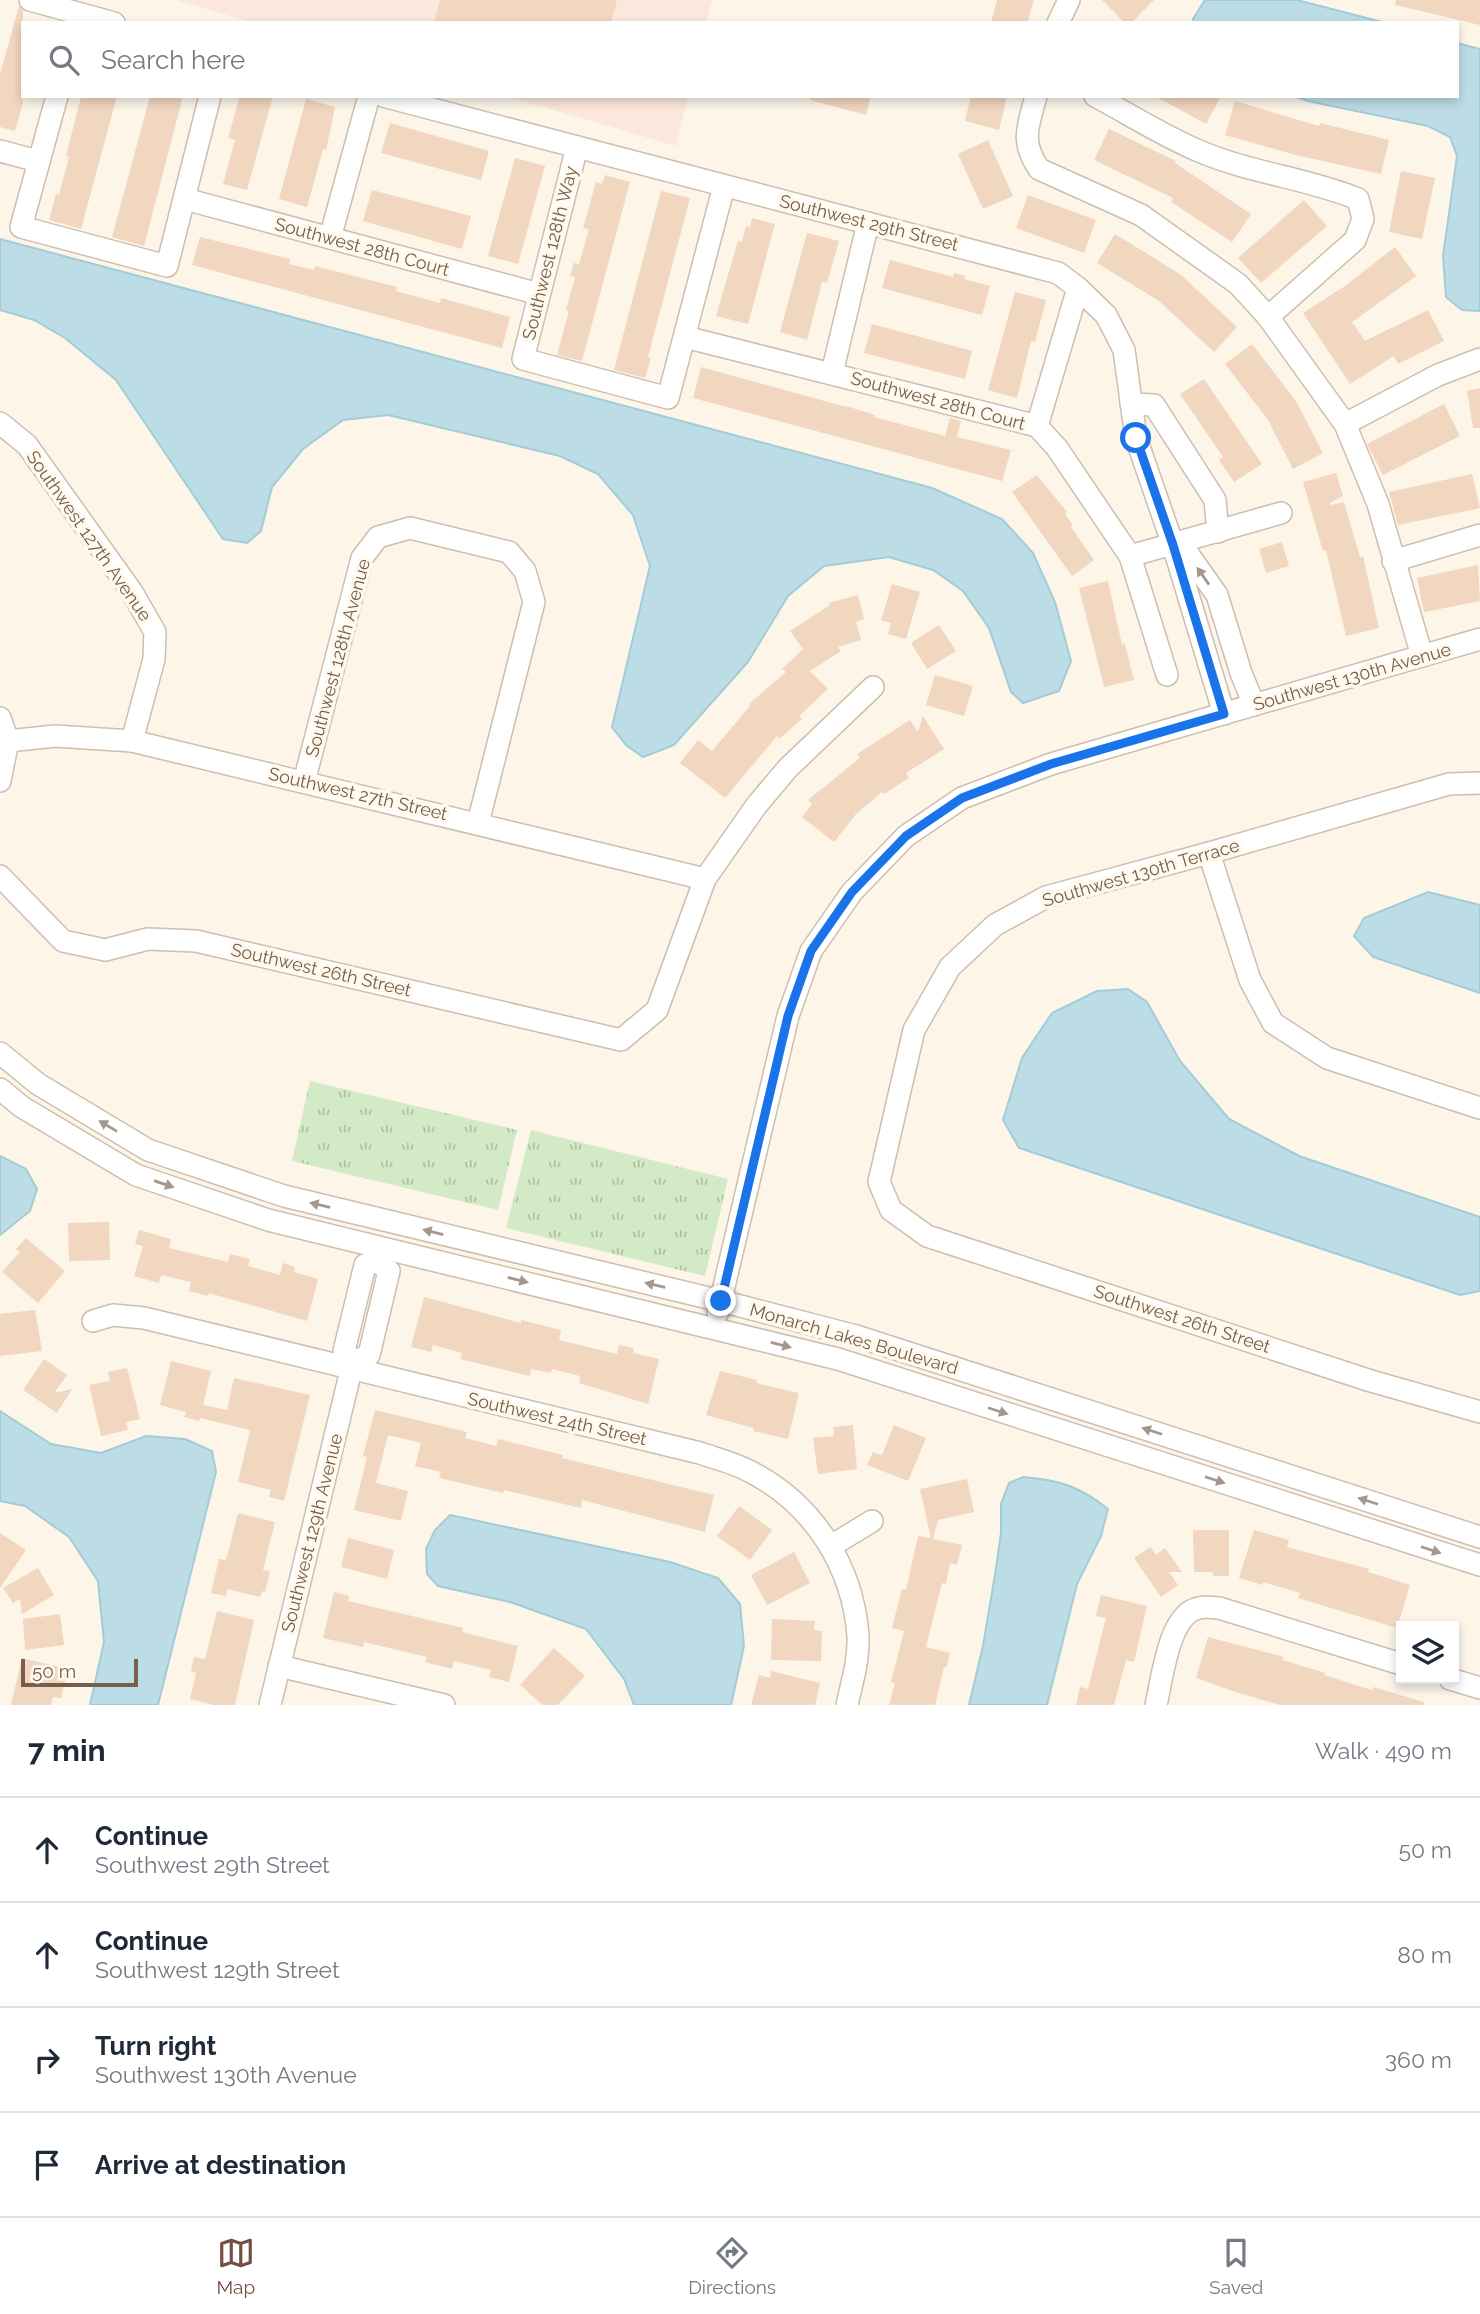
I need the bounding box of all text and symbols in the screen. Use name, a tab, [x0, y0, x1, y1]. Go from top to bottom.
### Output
search box	[21, 21, 1459, 98]
icon: search	[45, 41, 83, 79]
text: Search here	[101, 45, 245, 75]
street label: Southwest 128th Way	[518, 164, 581, 342]
street label: Southwest 29th Street	[777, 190, 961, 255]
street label: Southwest 28th Court	[272, 213, 452, 280]
street label: Southwest 28th Court	[848, 367, 1028, 434]
route start	[1120, 422, 1151, 453]
street label: Southwest 127th Avenue	[23, 446, 157, 625]
street label: Southwest 128th Avenue	[301, 556, 374, 759]
one-way arrow	[1196, 567, 1210, 585]
street label: Southwest 130th Avenue	[1250, 638, 1454, 715]
street label: Southwest 27th Street	[267, 763, 450, 824]
street label: Southwest 130th Terrace	[1040, 834, 1242, 911]
street label: Southwest 26th Street	[229, 939, 413, 1000]
one-way arrow	[98, 1119, 117, 1132]
one-way arrow	[154, 1179, 175, 1190]
one-way arrow	[309, 1199, 331, 1210]
one-way arrow	[422, 1226, 444, 1237]
one-way arrow	[507, 1275, 529, 1286]
one-way arrow	[643, 1279, 665, 1290]
street label: Southwest 26th Street	[1091, 1280, 1273, 1357]
route end	[705, 1285, 736, 1316]
street label: Monarch Lakes Boulevard	[747, 1299, 961, 1378]
one-way arrow	[770, 1340, 791, 1350]
street label: Southwest 24th Street	[466, 1388, 649, 1449]
one-way arrow	[988, 1406, 1009, 1416]
one-way arrow	[1141, 1425, 1162, 1436]
street label: Southwest 129th Avenue	[277, 1431, 347, 1634]
one-way arrow	[1204, 1475, 1225, 1486]
one-way arrow	[1358, 1495, 1379, 1506]
one-way arrow	[1421, 1545, 1442, 1555]
map controls	[1396, 1621, 1459, 1684]
button: layers	[1396, 1621, 1459, 1684]
scale bar	[21, 1656, 138, 1688]
text: 50 m	[32, 1660, 76, 1682]
text: 7 min	[28, 1733, 106, 1768]
text: Walk · 490 m	[1315, 1737, 1452, 1764]
text: Continue	[95, 1821, 208, 1851]
icon: ahead	[28, 1831, 66, 1869]
text: 50 m	[1398, 1836, 1452, 1863]
text: Southwest 29th Street	[95, 1851, 330, 1878]
text: Continue	[95, 1926, 208, 1956]
icon: ahead	[28, 1936, 66, 1974]
text: 80 m	[1397, 1941, 1452, 1968]
text: Southwest 129th Street	[95, 1956, 340, 1983]
text: Turn right	[95, 2031, 216, 2061]
icon: right	[28, 2041, 66, 2079]
text: 360 m	[1385, 2046, 1452, 2073]
text: Southwest 130th Avenue	[95, 2061, 357, 2088]
icon: arrive	[28, 2146, 66, 2184]
text: Arrive at destination	[95, 2150, 346, 2180]
tab: Map	[217, 2234, 255, 2298]
tab: Directions	[688, 2234, 776, 2298]
tab: Saved	[1209, 2234, 1263, 2298]

